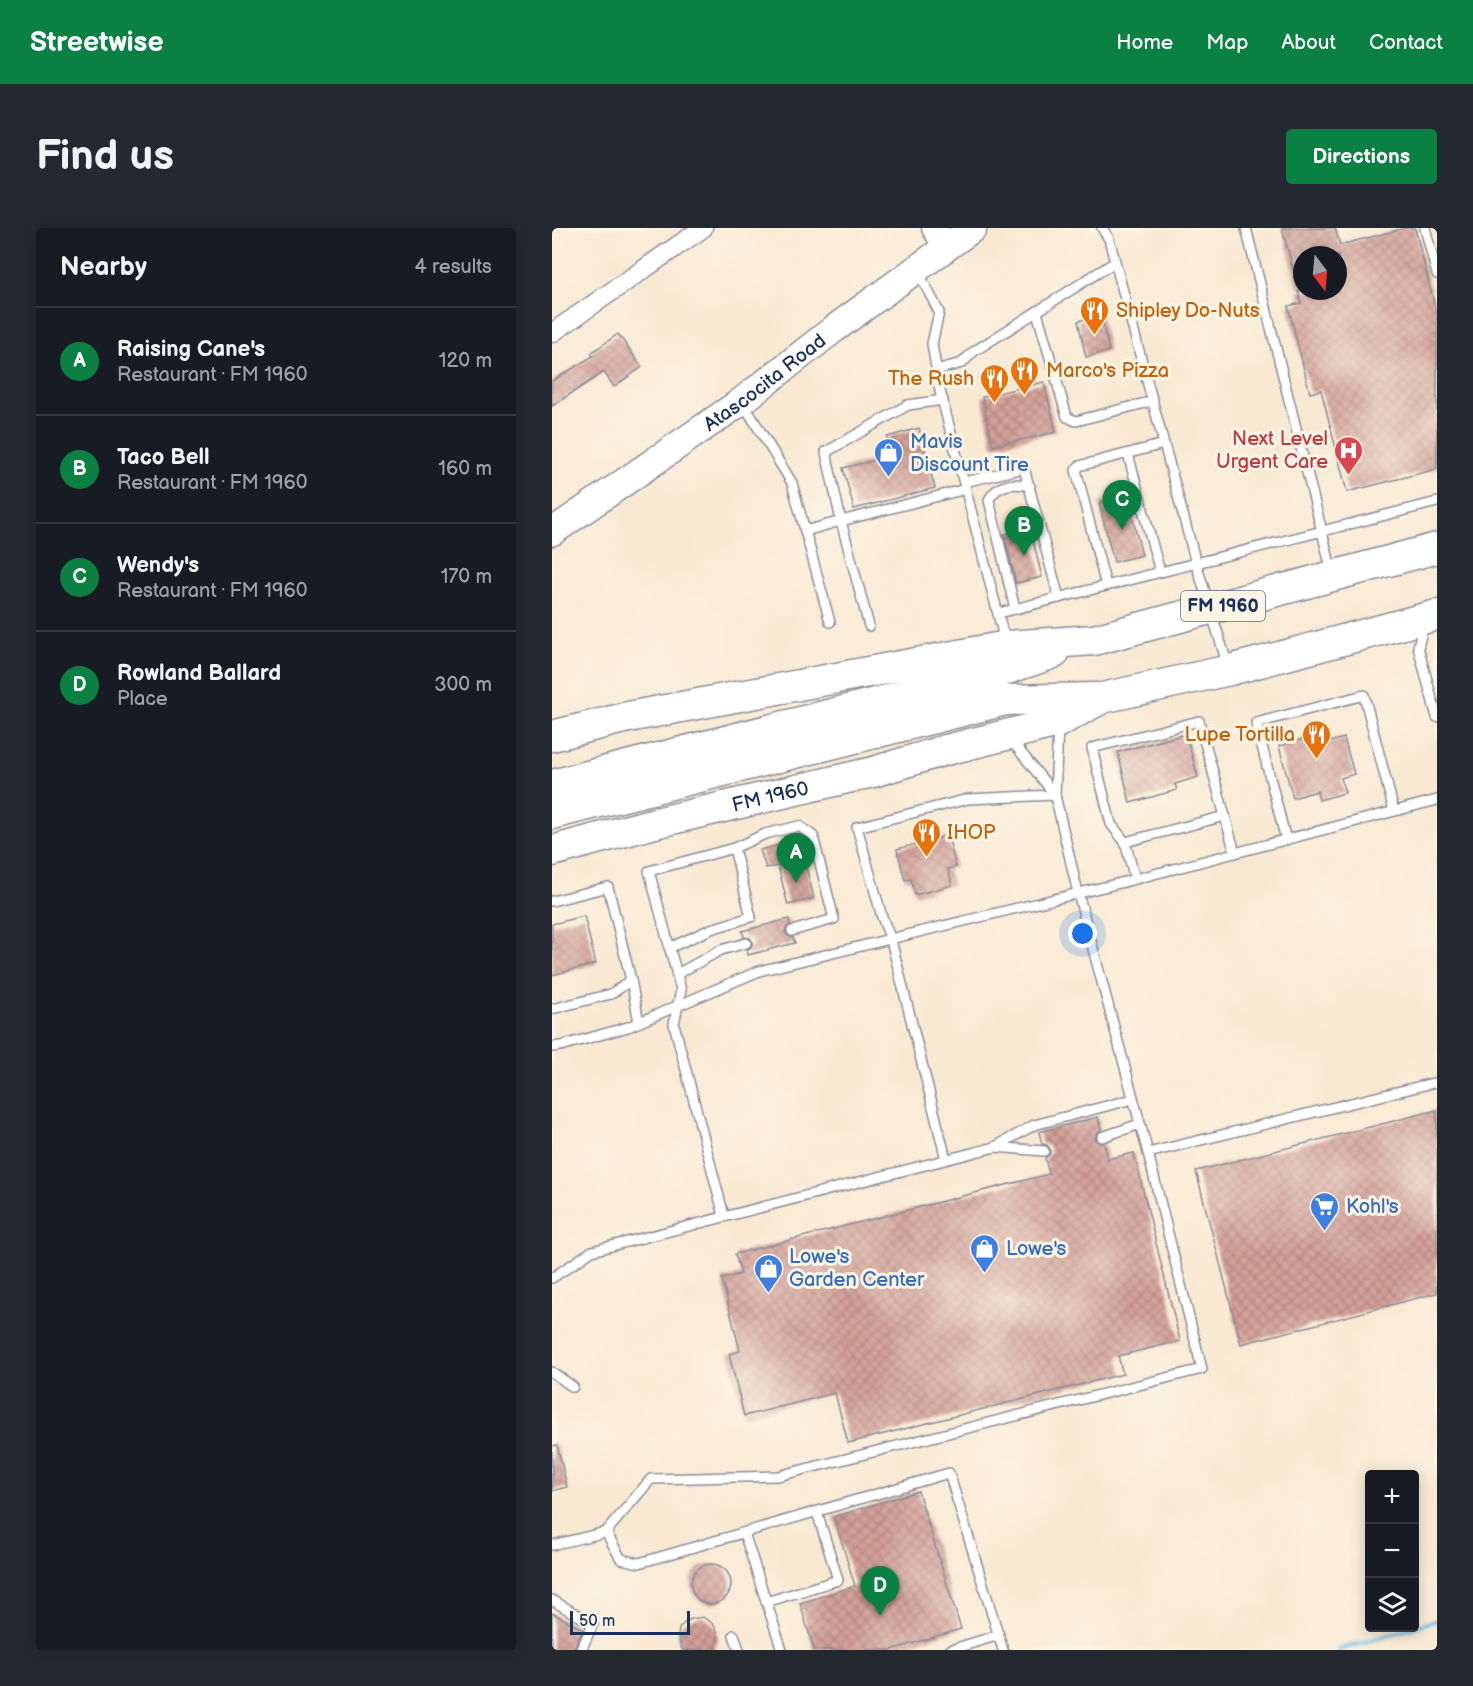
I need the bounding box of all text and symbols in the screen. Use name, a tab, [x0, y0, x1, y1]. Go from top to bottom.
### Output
text: Streetwise	[30, 26, 163, 59]
text: Home	[1116, 30, 1173, 55]
text: Map	[1206, 30, 1248, 55]
text: About	[1281, 30, 1336, 55]
text: Contact	[1369, 30, 1443, 55]
button: Directions	[1286, 129, 1437, 184]
text: Find us	[36, 131, 174, 182]
north arrow	[1293, 246, 1347, 300]
text: Nearby	[60, 252, 147, 283]
text: 4 results	[414, 255, 492, 279]
restaurant icon: Shipley Do-Nuts	[1079, 294, 1111, 336]
place label: Shipley Do-Nuts	[1116, 299, 1260, 323]
street label: Atascocita Road	[699, 329, 831, 437]
text: Raising Cane's	[117, 336, 265, 363]
text: A	[73, 349, 86, 373]
text: 120 m	[439, 349, 492, 373]
restaurant icon: Marco's Pizza	[1009, 354, 1041, 396]
place label: Marco's Pizza	[1046, 359, 1169, 383]
restaurant icon: The Rush	[979, 362, 1011, 404]
text: Restaurant · FM 1960	[117, 363, 307, 387]
place label: The Rush	[888, 367, 974, 391]
place label: Next Level Urgent Care	[1216, 427, 1328, 474]
place label: Mavis Discount Tire	[910, 430, 1029, 477]
hospital icon: Next Level Urgent Care	[1333, 434, 1365, 476]
shop icon: Mavis Discount Tire	[873, 436, 905, 478]
text: Taco Bell	[117, 444, 209, 471]
text: B	[72, 457, 87, 481]
text: 160 m	[438, 457, 492, 481]
text: Restaurant · FM 1960	[117, 471, 307, 495]
pin: C	[1102, 480, 1142, 530]
pin: B	[1004, 506, 1044, 556]
text: Wendy's	[117, 552, 199, 579]
text: C	[72, 565, 87, 589]
text: 170 m	[441, 565, 492, 589]
text: Restaurant · FM 1960	[117, 579, 307, 603]
road number: FM 1960	[1181, 591, 1265, 621]
text: Rowland Ballard	[117, 660, 281, 687]
text: D	[73, 673, 86, 697]
text: 300 m	[434, 673, 492, 697]
text: Place	[117, 687, 168, 711]
restaurant icon: Lupe Tortilla	[1300, 718, 1332, 760]
place label: Lupe Tortilla	[1184, 723, 1295, 747]
street label: FM 1960	[730, 776, 811, 818]
restaurant icon: IHOP	[910, 816, 942, 858]
place label: IHOP	[947, 821, 996, 845]
pin: A	[776, 834, 816, 883]
your location	[1068, 919, 1097, 948]
supermarket icon: Kohl's	[1309, 1190, 1341, 1232]
place label: Kohl's	[1346, 1195, 1399, 1219]
shop icon: Lowe's	[969, 1232, 1001, 1274]
place label: Lowe's	[1006, 1237, 1066, 1261]
place label: Lowe's Garden Center	[789, 1245, 925, 1292]
shop icon: Lowe's Garden Center	[752, 1252, 784, 1294]
map controls	[1365, 1470, 1419, 1632]
button: +	[1365, 1470, 1419, 1524]
button: −	[1365, 1524, 1419, 1578]
pin: D	[860, 1566, 900, 1616]
button: layers	[1365, 1578, 1419, 1632]
scale bar	[570, 1608, 690, 1636]
text: 50 m	[579, 1612, 615, 1631]

